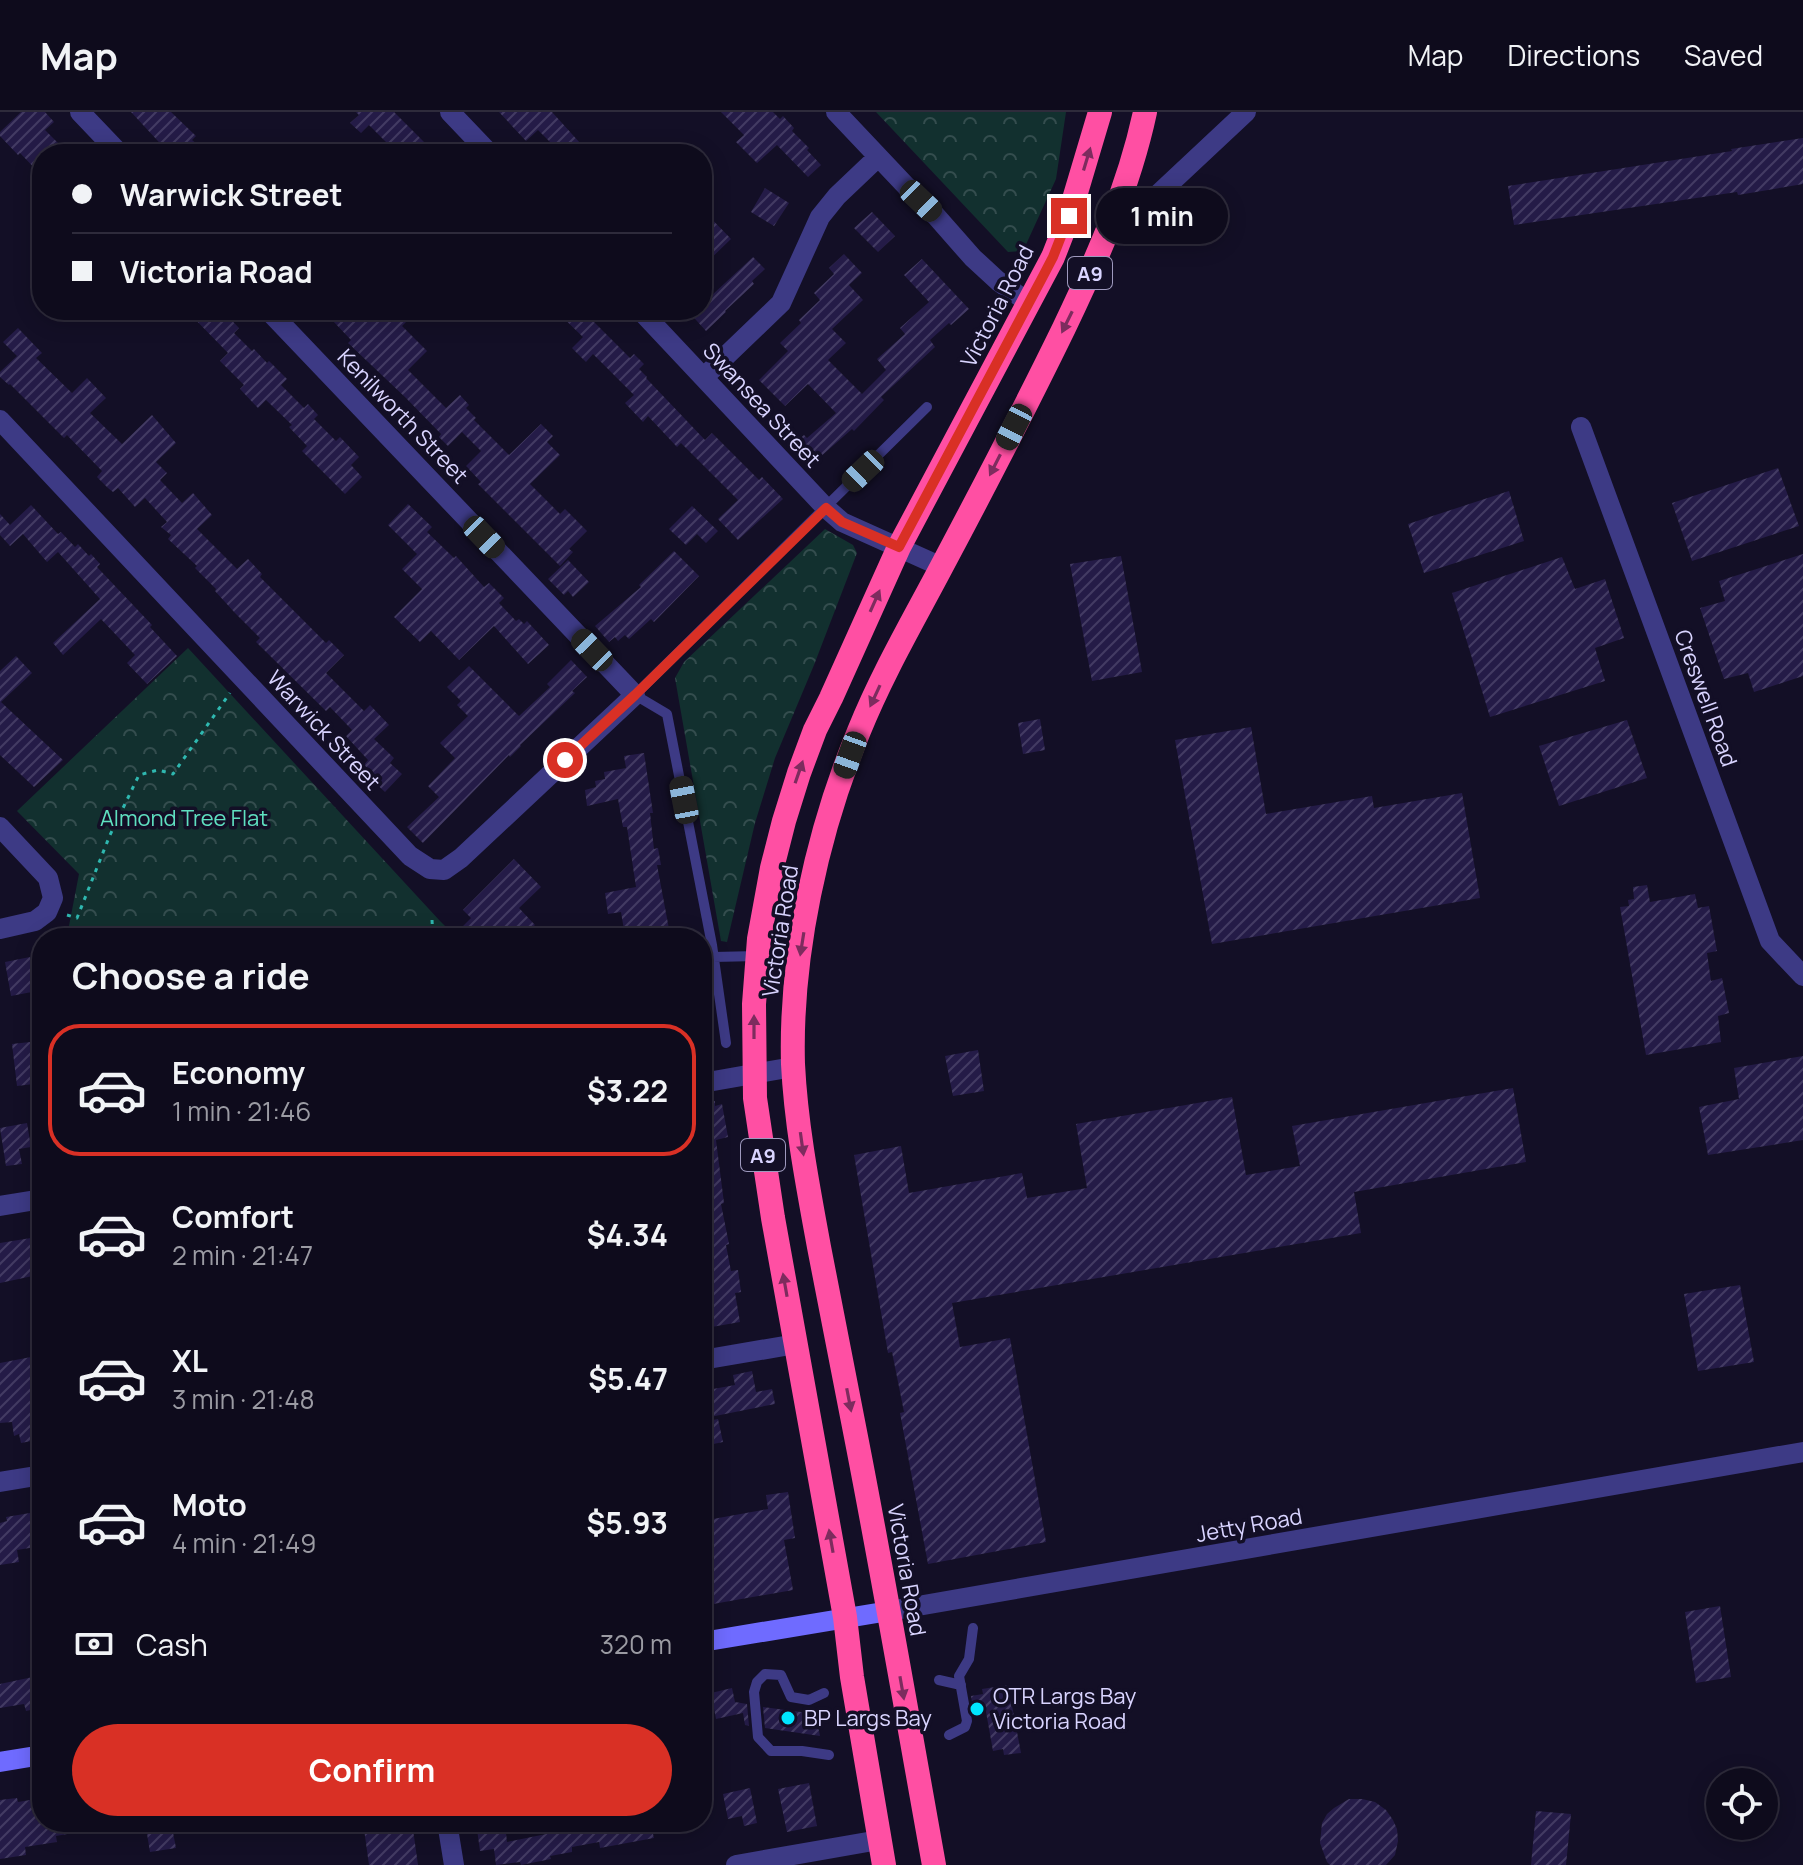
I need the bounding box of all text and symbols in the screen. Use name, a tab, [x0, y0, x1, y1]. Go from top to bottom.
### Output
text: Map	[40, 29, 118, 81]
text: Map	[1408, 36, 1463, 74]
text: Directions	[1507, 36, 1640, 74]
text: Saved	[1684, 36, 1763, 74]
one-way arrow	[1081, 146, 1094, 170]
text: Warwick Street	[120, 174, 343, 215]
car	[895, 176, 947, 226]
callout: 1 min	[1097, 188, 1229, 244]
route end	[1051, 198, 1087, 234]
text: 1 min	[1130, 198, 1194, 234]
street label: Victoria Road	[953, 240, 1041, 372]
text: Victoria Road	[120, 251, 313, 292]
road number: A9	[1068, 257, 1112, 289]
one-way arrow	[1060, 311, 1073, 334]
street label: Swansea Street	[696, 336, 828, 474]
street label: Kenilworth Street	[331, 342, 475, 490]
car	[992, 400, 1036, 454]
car	[837, 446, 889, 496]
one-way arrow	[988, 453, 1001, 476]
car	[459, 511, 509, 563]
one-way arrow	[868, 589, 882, 613]
car	[567, 624, 617, 676]
street label: Creswell Road	[1667, 625, 1745, 771]
street label: Warwick Street	[261, 664, 388, 797]
one-way arrow	[868, 684, 882, 707]
car	[831, 728, 869, 782]
route start	[547, 742, 583, 778]
one-way arrow	[794, 760, 806, 784]
car	[668, 774, 700, 826]
park label: Almond Tree Flat	[100, 803, 268, 833]
street label: Victoria Road	[755, 863, 805, 999]
one-way arrow	[795, 932, 807, 957]
text: Choose a ride	[72, 951, 310, 1000]
one-way arrow	[748, 1014, 760, 1039]
text: Economy	[172, 1052, 305, 1093]
icon: car	[76, 1054, 148, 1126]
text: $3.22	[587, 1070, 668, 1111]
text: 1 min · 21:46	[172, 1093, 311, 1129]
one-way arrow	[796, 1132, 809, 1157]
road number: A9	[741, 1139, 785, 1171]
text: Comfort	[172, 1196, 294, 1237]
icon: car	[76, 1198, 148, 1270]
text: $4.34	[587, 1214, 668, 1255]
text: 2 min · 21:47	[172, 1237, 313, 1273]
one-way arrow	[779, 1272, 791, 1297]
text: XL	[172, 1340, 208, 1381]
icon: car	[76, 1342, 148, 1414]
text: $5.47	[588, 1358, 668, 1399]
text: 3 min · 21:48	[172, 1381, 315, 1417]
one-way arrow	[843, 1388, 855, 1413]
text: Moto	[172, 1484, 247, 1525]
icon: car	[76, 1486, 148, 1558]
street label: Jetty Road	[1193, 1501, 1305, 1549]
text: $5.93	[586, 1502, 668, 1543]
street label: Victoria Road	[881, 1502, 933, 1638]
text: 4 min · 21:49	[172, 1525, 316, 1561]
one-way arrow	[825, 1528, 837, 1553]
icon: cash	[72, 1622, 116, 1666]
text: Cash	[136, 1624, 208, 1665]
text: 320 m	[600, 1626, 672, 1662]
one-way arrow	[897, 1676, 909, 1701]
place label: OTR Largs Bay Victoria Road	[993, 1681, 1137, 1736]
marker: OTR Largs Bay Victoria Road	[968, 1700, 986, 1718]
place label: BP Largs Bay	[804, 1703, 932, 1733]
marker: BP Largs Bay	[779, 1709, 797, 1727]
button: Confirm	[72, 1724, 672, 1816]
map controls	[1706, 1768, 1778, 1840]
button: locate	[1706, 1768, 1778, 1840]

